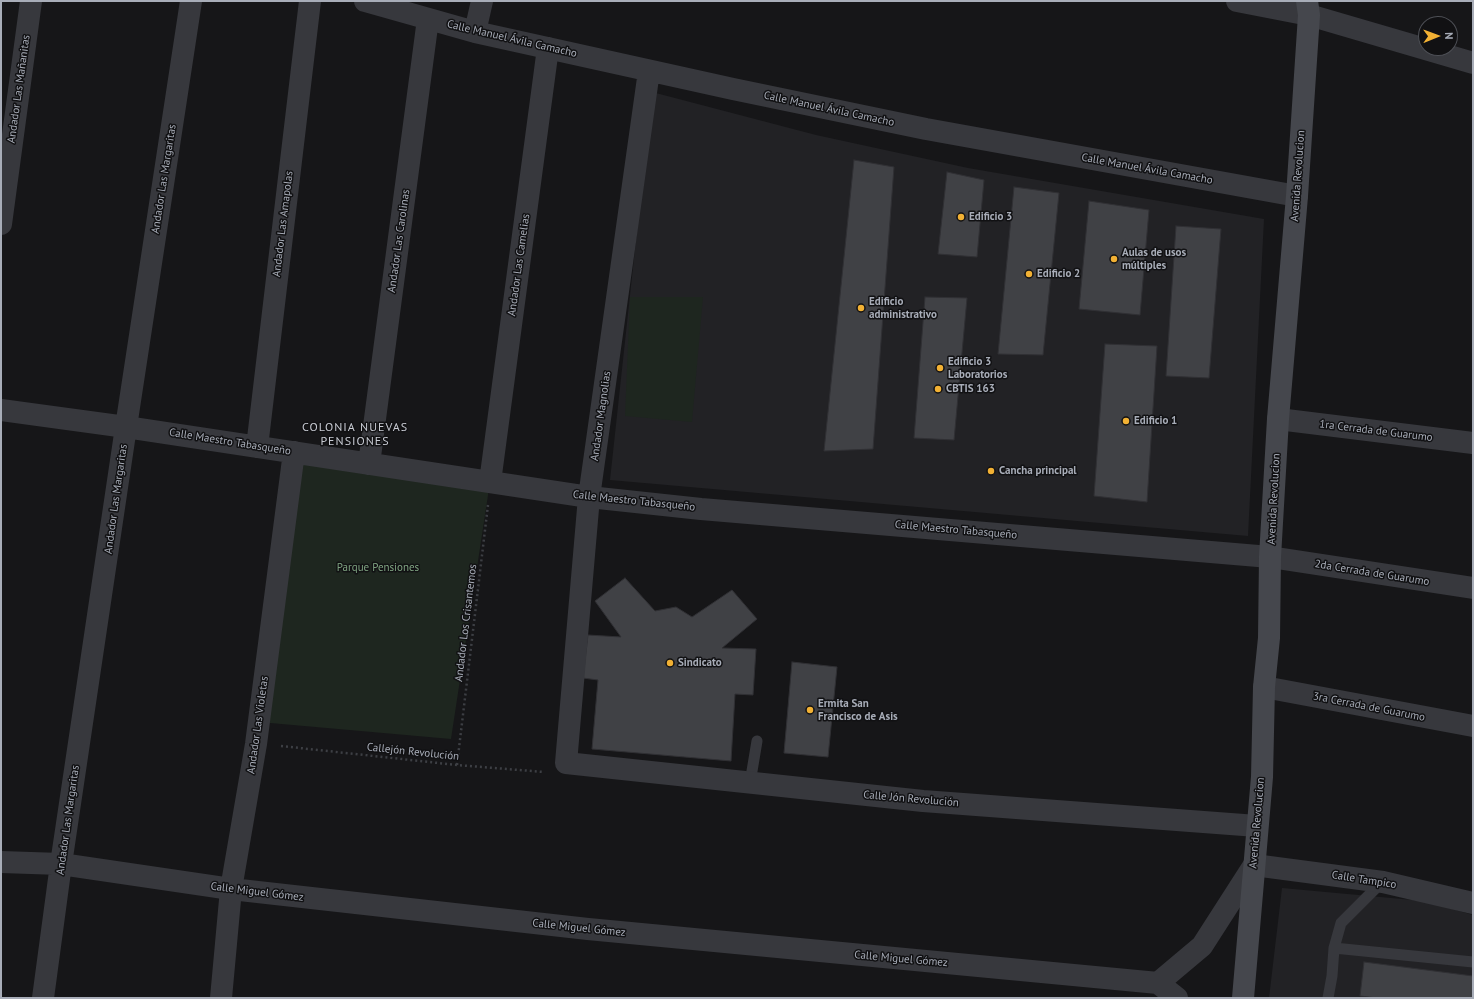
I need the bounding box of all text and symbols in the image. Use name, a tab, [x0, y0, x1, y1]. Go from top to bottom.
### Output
north arrow	[1418, 16, 1458, 56]
street label: Calle Manuel Ávila Camacho	[446, 18, 578, 60]
text: N	[1442, 32, 1456, 40]
street label: Andador Las Mañanitas	[5, 34, 33, 144]
street label: Calle Manuel Ávila Camacho	[763, 89, 895, 129]
street label: Andador Las Margaritas	[149, 123, 179, 235]
street label: Avenida Revolucion	[1288, 130, 1308, 222]
street label: Calle Manuel Ávila Camacho	[1080, 151, 1214, 187]
street label: Andador Las Amapolas	[270, 170, 296, 278]
street label: Andador Las Carolinas	[385, 188, 413, 294]
place label: Edificio 3	[969, 210, 1012, 224]
marker: Edificio 3	[956, 212, 966, 222]
street label: Andador Las Camelias	[505, 213, 533, 317]
place label: Aulas de usos múltiples	[1122, 246, 1186, 272]
marker: Aulas de usos múltiples	[1109, 254, 1119, 264]
place label: Edificio 2	[1037, 267, 1080, 281]
marker: Edificio 2	[1024, 269, 1034, 279]
place label: Edificio administrativo	[869, 295, 937, 321]
marker: Edificio administrativo	[856, 303, 866, 313]
place label: Edificio 3 Laboratorios	[948, 355, 1007, 381]
marker: Edificio 3 Laboratorios	[935, 363, 945, 373]
street label: Andador Magnolias	[588, 370, 614, 462]
place label: CBTIS 163	[946, 382, 995, 396]
marker: CBTIS 163	[933, 384, 943, 394]
place label: Edificio 1	[1134, 414, 1177, 428]
marker: Edificio 1	[1121, 416, 1131, 426]
street label: 1ra Cerrada de Guarumo	[1319, 418, 1433, 444]
district label: COLONIA NUEVAS PENSIONES	[302, 421, 408, 449]
street label: Calle Maestro Tabasqueño	[168, 426, 292, 458]
street label: Andador Las Margaritas	[102, 443, 130, 555]
street label: Avenida Revolucion	[1265, 453, 1283, 545]
place label: Cancha principal	[999, 464, 1077, 478]
marker: Cancha principal	[986, 466, 996, 476]
street label: Calle Maestro Tabasqueño	[572, 488, 696, 514]
street label: Calle Maestro Tabasqueño	[894, 518, 1018, 542]
street label: 2da Cerrada de Guarumo	[1314, 557, 1430, 589]
park label: Parque Pensiones	[337, 561, 419, 575]
street label: Andador Los Crisantemos	[452, 563, 480, 683]
place label: Sindicato	[678, 656, 722, 670]
marker: Sindicato	[665, 658, 675, 668]
street label: Andador Las Violetas	[245, 675, 271, 775]
street label: 3ra Cerrada de Guarumo	[1312, 690, 1426, 724]
place label: Ermita San Francisco de Asis	[818, 697, 898, 723]
marker: Ermita San Francisco de Asis	[805, 705, 815, 715]
street label: Callejón Revolución	[366, 741, 460, 763]
street label: Andador Las Margaritas	[54, 764, 82, 876]
street label: Avenida Revolucion	[1246, 777, 1268, 869]
street label: Calle Jón Revolución	[863, 788, 959, 810]
street label: Calle Tampico	[1331, 868, 1397, 892]
street label: Calle Miguel Gómez	[210, 880, 304, 904]
street label: Calle Miguel Gómez	[532, 917, 626, 939]
street label: Calle Miguel Gómez	[854, 948, 948, 970]

